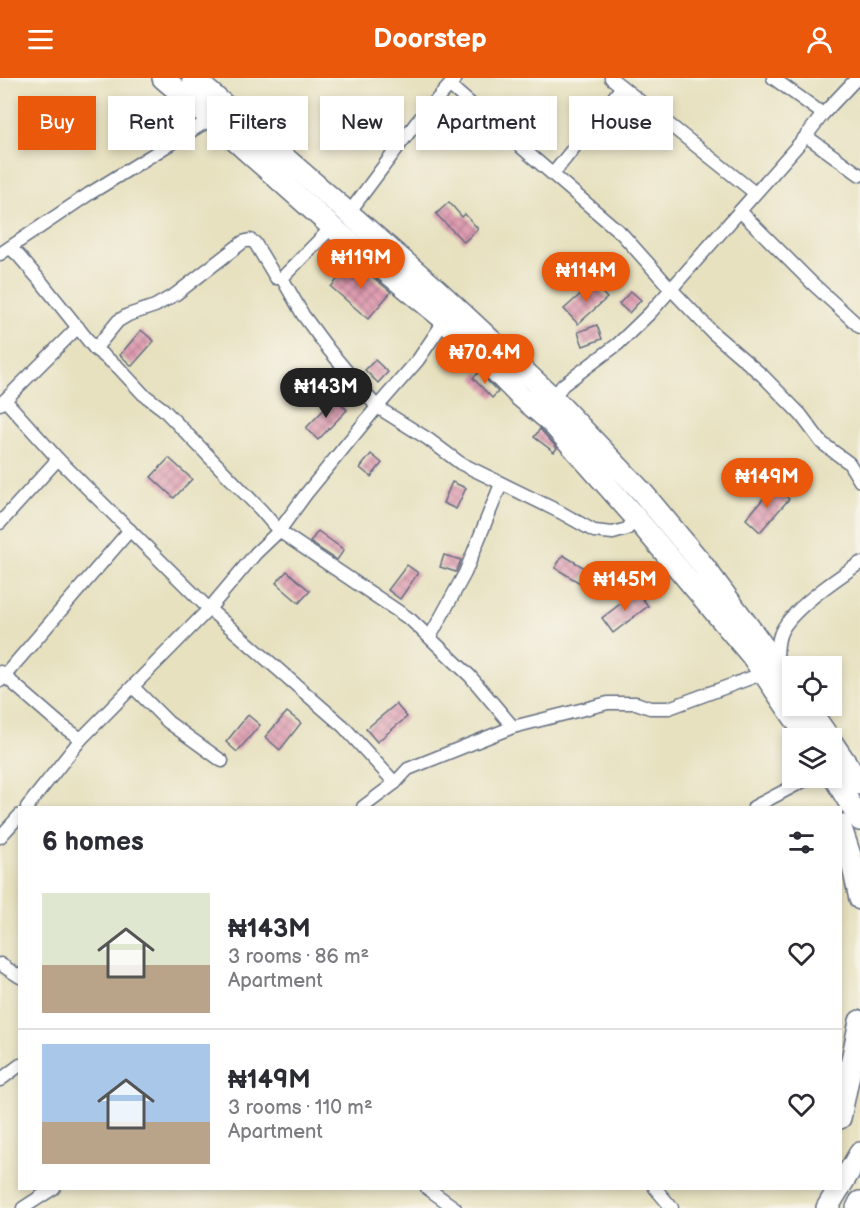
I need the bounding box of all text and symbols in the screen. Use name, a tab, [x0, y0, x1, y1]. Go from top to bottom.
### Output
icon: menu	[24, 23, 57, 56]
text: Doorstep	[373, 23, 487, 55]
icon: person	[803, 23, 836, 56]
chip: Buy	[18, 96, 96, 150]
chip: Rent	[108, 96, 195, 150]
chip: Filters	[207, 96, 308, 150]
chip: New	[320, 96, 404, 150]
chip: Apartment	[416, 96, 557, 150]
chip: House	[569, 96, 673, 150]
pin: ₦119M	[319, 239, 403, 290]
text: ₦119M	[331, 246, 391, 270]
pin: ₦114M	[544, 252, 628, 303]
text: ₦114M	[556, 259, 616, 283]
pin: ₦70.4M	[436, 334, 534, 385]
text: ₦70.4M	[449, 341, 521, 365]
pin: ₦143M	[284, 368, 368, 419]
text: ₦143M	[294, 375, 358, 399]
pin: ₦149M	[725, 458, 809, 509]
text: ₦149M	[735, 465, 799, 489]
pin: ₦145M	[583, 561, 667, 612]
text: ₦145M	[593, 568, 657, 592]
map controls	[782, 656, 842, 788]
button: locate	[782, 656, 842, 716]
button: layers	[782, 728, 842, 788]
icon: filters	[785, 826, 818, 859]
text: 6 homes	[42, 827, 144, 858]
text: ₦143M	[228, 914, 311, 945]
icon: home	[90, 917, 162, 989]
icon: heart	[785, 937, 818, 970]
text: 3 rooms · 86 m²	[228, 945, 369, 969]
text: Apartment	[228, 969, 323, 993]
text: ₦149M	[228, 1065, 311, 1096]
icon: home	[90, 1068, 162, 1140]
icon: heart	[785, 1088, 818, 1121]
text: 3 rooms · 110 m²	[228, 1096, 373, 1120]
text: Apartment	[228, 1120, 323, 1144]

